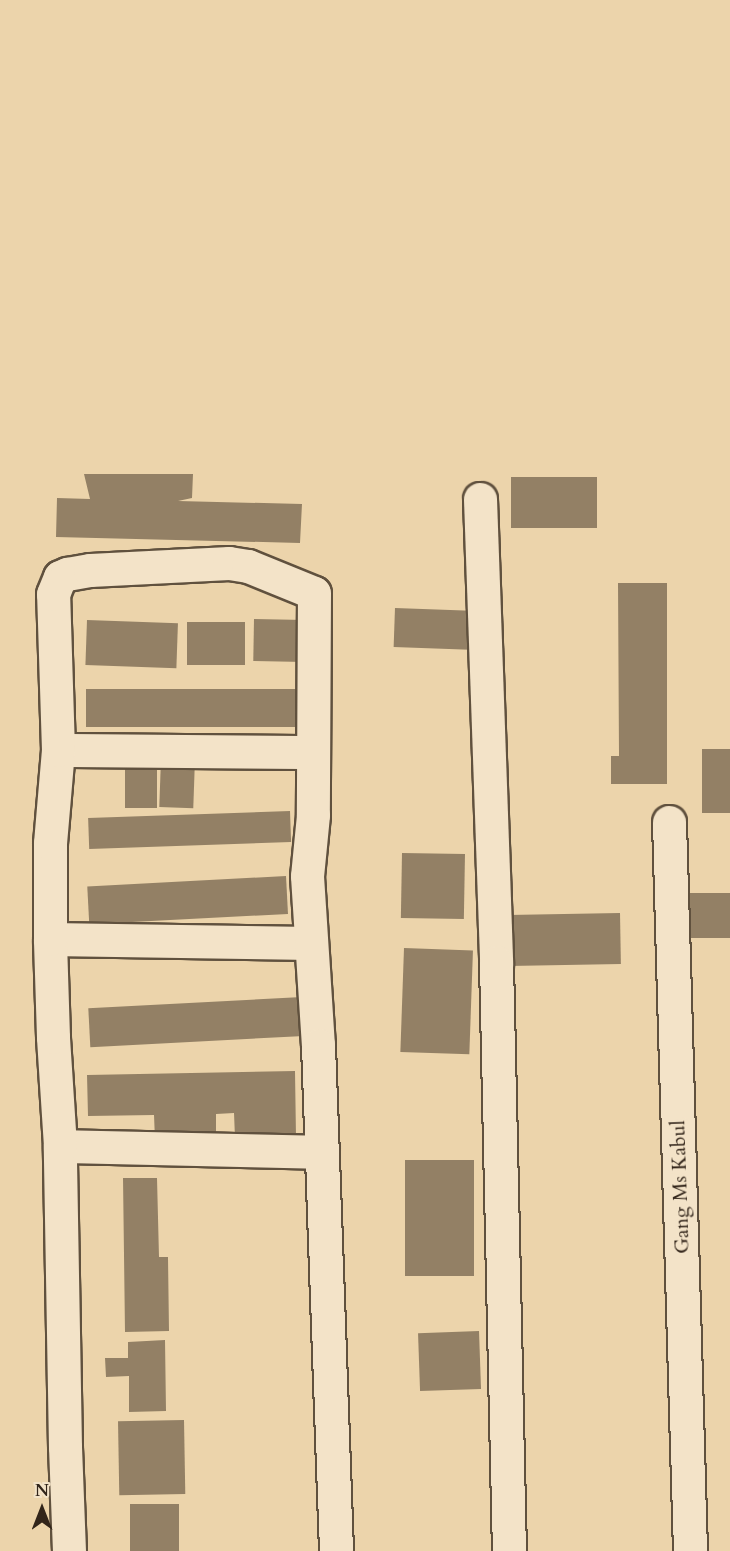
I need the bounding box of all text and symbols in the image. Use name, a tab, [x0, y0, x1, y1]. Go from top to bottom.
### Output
street label: Gang Ms Kabul	[666, 1120, 694, 1254]
north arrow	[12, 1479, 72, 1539]
text: N	[35, 1480, 49, 1502]

